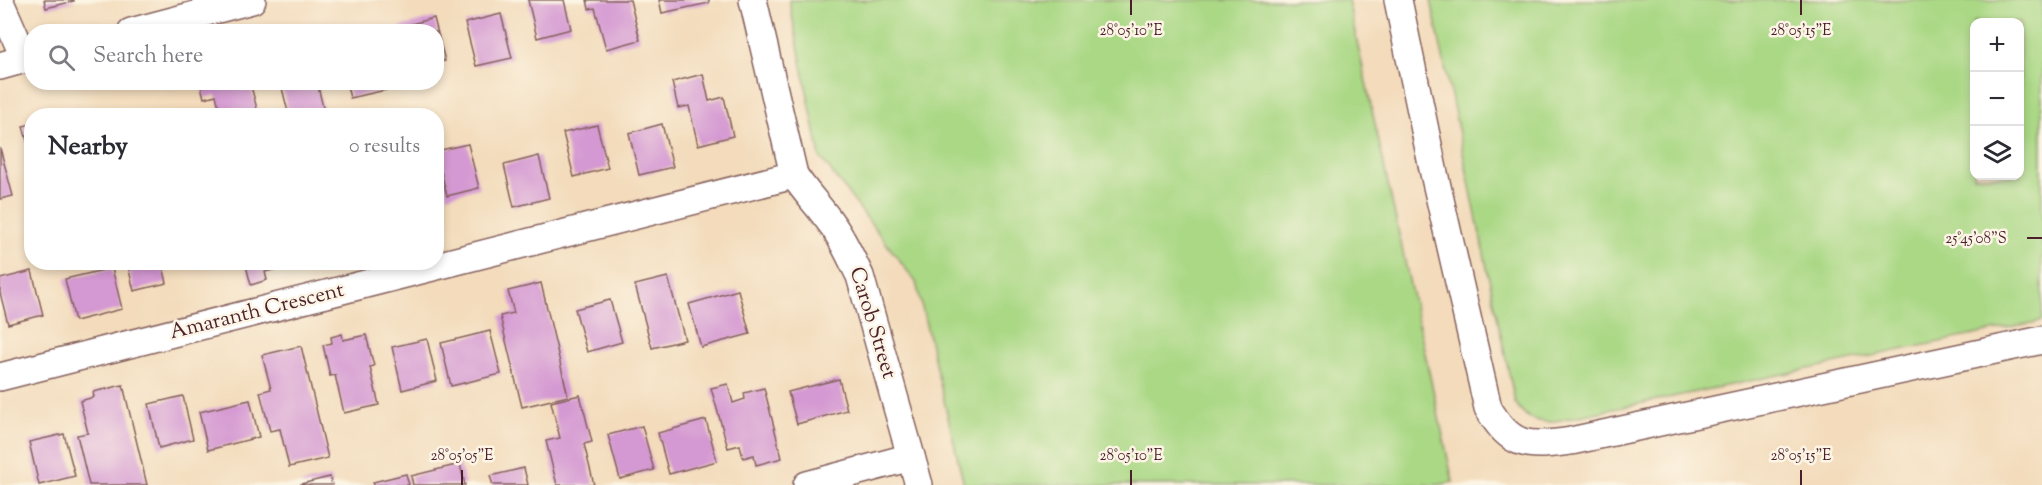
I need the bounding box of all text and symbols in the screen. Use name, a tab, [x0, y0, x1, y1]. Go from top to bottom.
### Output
map controls	[1970, 18, 2024, 180]
button: +	[1970, 18, 2024, 72]
text: 28°05'10"E	[1099, 21, 1163, 42]
text: 28°05'15"E	[1771, 21, 1831, 42]
search box	[24, 24, 444, 90]
icon: search	[45, 41, 78, 74]
text: Search here	[93, 41, 203, 73]
button: −	[1970, 72, 2024, 126]
button: layers	[1970, 126, 2024, 180]
text: Nearby	[48, 129, 128, 166]
text: 0 results	[349, 133, 420, 162]
text: 25°45'08"S	[1945, 229, 2007, 250]
street label: Carob Street	[841, 263, 903, 383]
street label: Amaranth Crescent	[167, 276, 347, 348]
text: 28°05'05"E	[431, 446, 493, 467]
text: 28°05'10"E	[1099, 446, 1163, 467]
text: 28°05'15"E	[1771, 446, 1831, 467]

